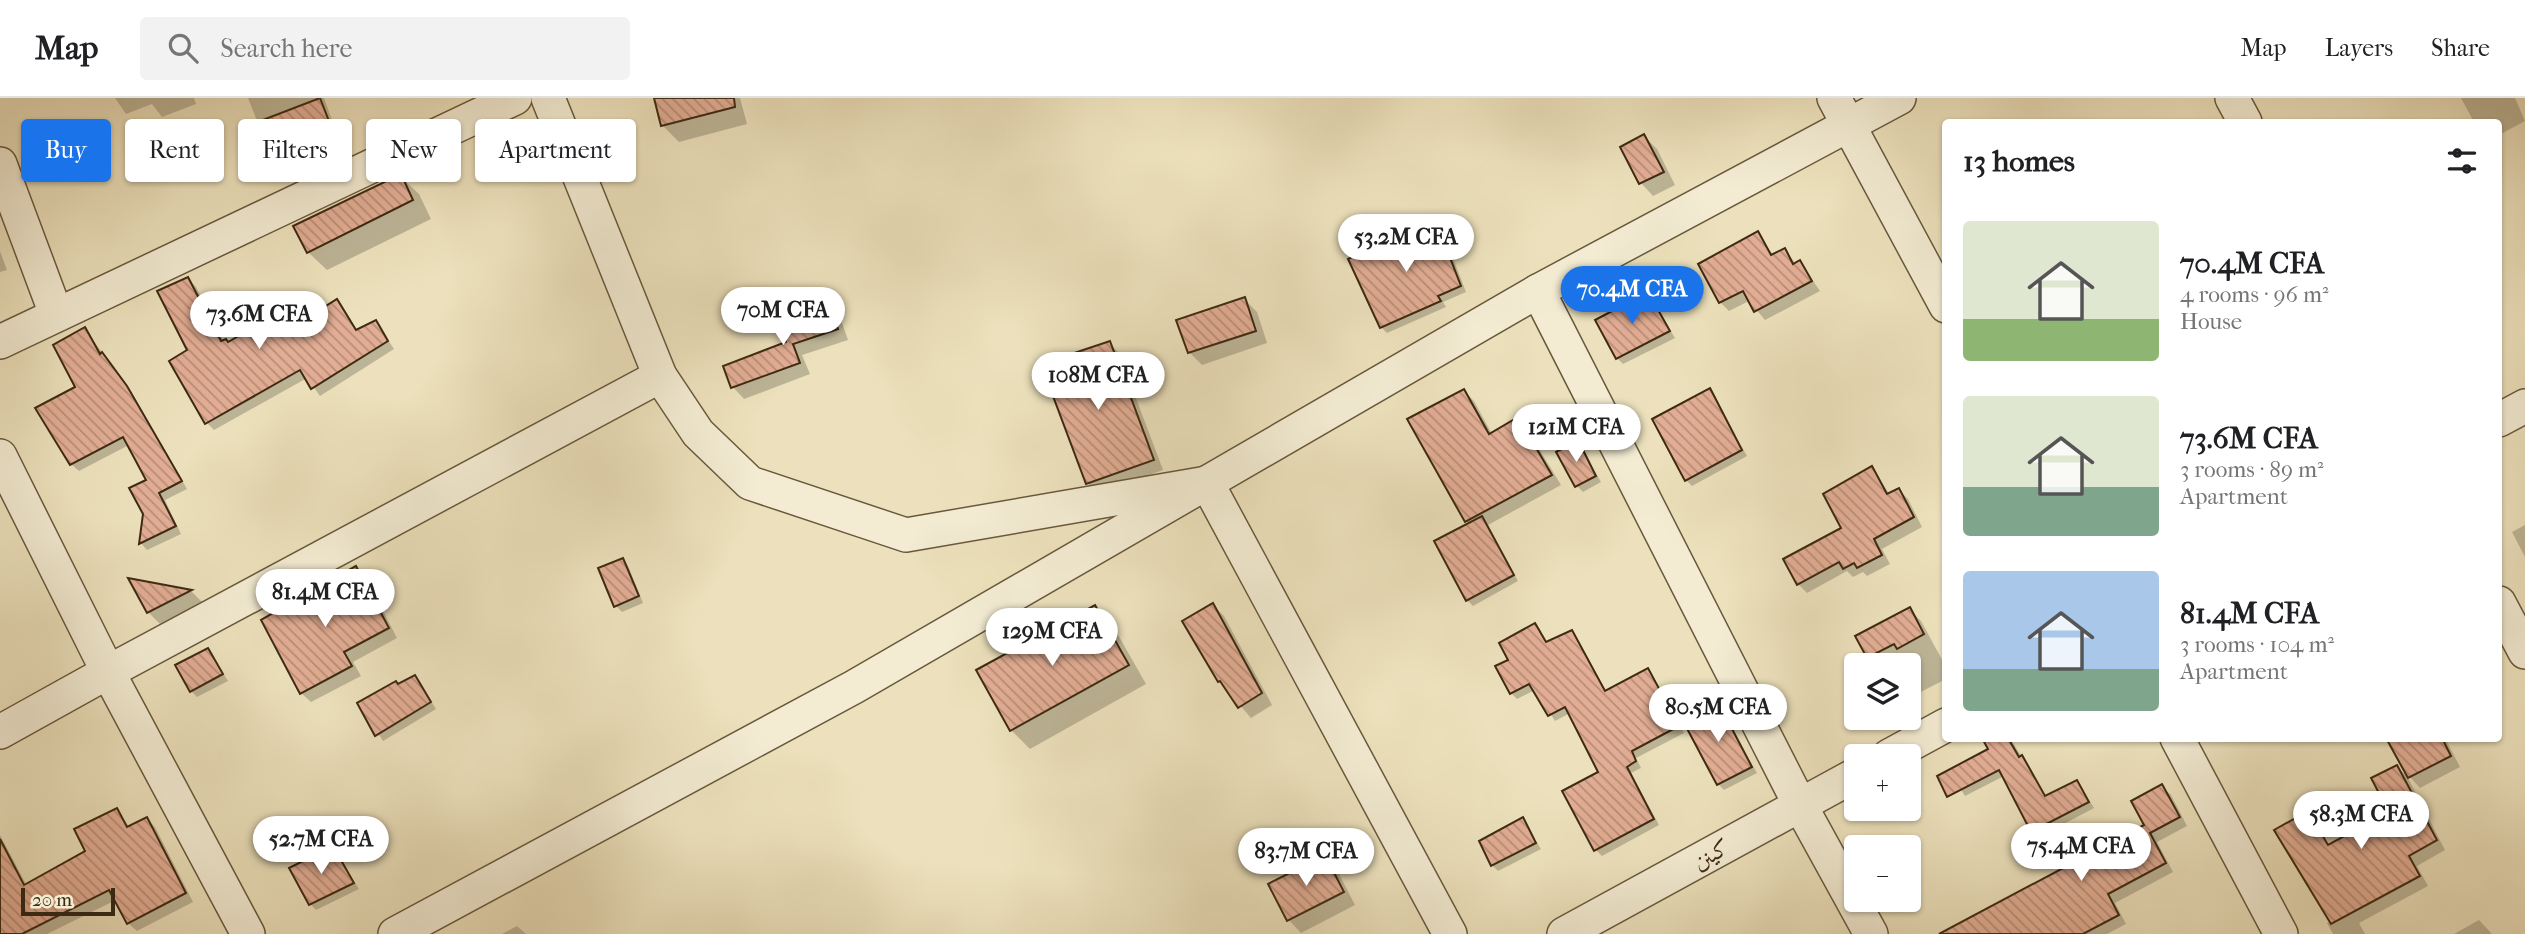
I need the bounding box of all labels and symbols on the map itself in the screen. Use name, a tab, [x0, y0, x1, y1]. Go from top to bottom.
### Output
pin: 53.2M CFA	[1326, 214, 1486, 274]
pin: 70.4M CFA	[1552, 266, 1712, 326]
pin: 70M CFA	[718, 288, 848, 347]
pin: 73.6M CFA	[179, 292, 339, 351]
pin: 108M CFA	[1026, 352, 1170, 412]
pin: 121M CFA	[1504, 404, 1648, 464]
pin: 81.4M CFA	[245, 570, 405, 629]
pin: 129M CFA	[980, 608, 1124, 668]
pin: 80.5M CFA	[1638, 684, 1798, 744]
pin: 58.3M CFA	[2281, 792, 2441, 851]
pin: 52.7M CFA	[241, 816, 401, 876]
pin: 75.4M CFA	[2001, 824, 2161, 883]
pin: 83.7M CFA	[1226, 828, 1386, 888]
street label: كينن	[1688, 833, 1735, 876]
scale bar	[21, 885, 116, 917]

